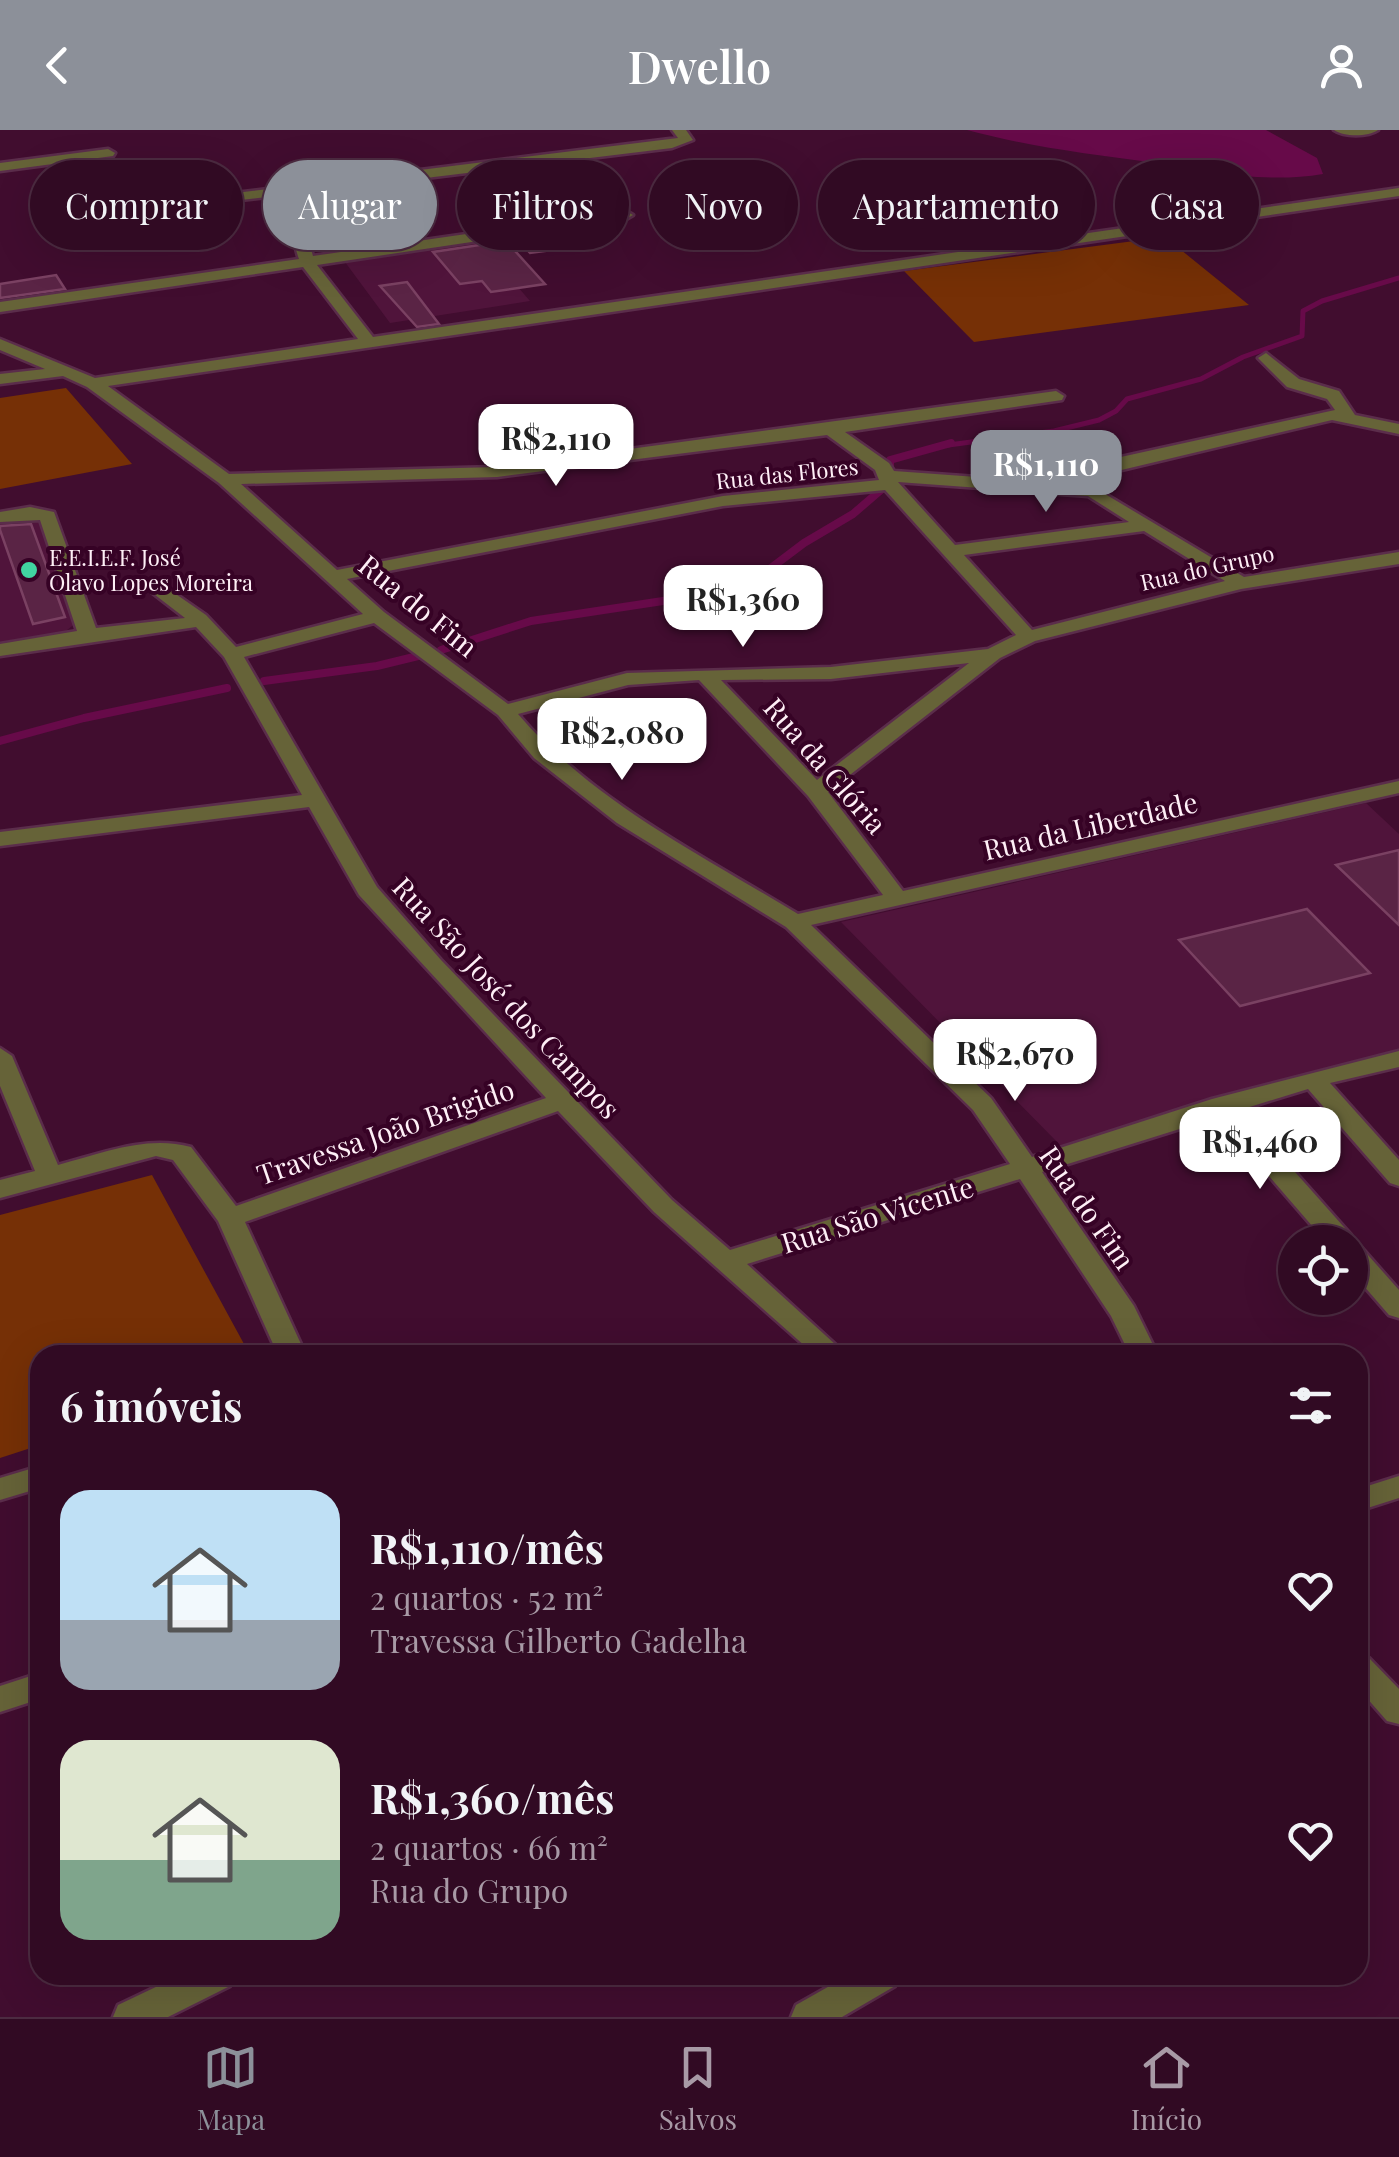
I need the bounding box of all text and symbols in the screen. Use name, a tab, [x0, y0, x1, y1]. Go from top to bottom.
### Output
text: Dwello	[628, 35, 771, 95]
icon: back	[30, 38, 85, 93]
icon: person	[1314, 38, 1369, 93]
chip: Comprar	[30, 160, 243, 250]
chip: Alugar	[263, 160, 437, 250]
chip: Filtros	[457, 160, 629, 250]
chip: Novo	[649, 160, 798, 250]
chip: Apartamento	[818, 160, 1095, 250]
chip: Casa	[1115, 160, 1259, 250]
pin: R$2,110	[464, 404, 648, 489]
text: R$2,110	[500, 415, 612, 458]
pin: R$1,110	[954, 430, 1138, 515]
text: R$1,110	[993, 441, 1099, 484]
street label: Rua das Flores	[714, 451, 860, 495]
street label: Rua do Grupo	[1137, 537, 1277, 597]
place label: E.E.I.E.F. José Olavo Lopes Moreira	[49, 542, 253, 597]
street label: Rua do Fim	[352, 546, 486, 664]
marker: E.E.I.E.F. José Olavo Lopes Moreira	[18, 559, 40, 581]
pin: R$1,360	[651, 565, 835, 650]
text: R$1,360	[686, 576, 800, 619]
street label: Rua da Glória	[757, 689, 895, 841]
pin: R$2,080	[530, 698, 714, 783]
text: R$2,080	[559, 709, 685, 752]
street label: Rua da Liberdade	[979, 782, 1201, 868]
street label: Rua São José dos Campos	[385, 868, 629, 1126]
pin: R$2,670	[923, 1019, 1107, 1104]
text: R$2,670	[955, 1030, 1075, 1073]
street label: Travessa João Brigido	[251, 1070, 519, 1192]
pin: R$1,460	[1168, 1107, 1352, 1192]
text: R$1,460	[1202, 1118, 1318, 1161]
street label: Rua do Fim	[1032, 1138, 1144, 1276]
street label: Rua São Vicente	[776, 1167, 978, 1261]
map controls	[1278, 1225, 1368, 1315]
button: locate	[1278, 1225, 1368, 1315]
text: 6 imóveis	[60, 1377, 242, 1433]
icon: filters	[1283, 1378, 1338, 1433]
text: R$1,110/mês	[370, 1519, 604, 1575]
icon: home	[140, 1530, 260, 1650]
icon: heart	[1283, 1563, 1338, 1618]
text: 2 quartos · 52 m²	[370, 1575, 603, 1618]
text: Travessa Gilberto Gadelha	[370, 1618, 747, 1661]
text: R$1,360/mês	[370, 1769, 615, 1825]
icon: home	[140, 1780, 260, 1900]
icon: heart	[1283, 1813, 1338, 1868]
text: 2 quartos · 66 m²	[370, 1825, 608, 1868]
text: Rua do Grupo	[370, 1868, 568, 1911]
tab: Mapa	[197, 2040, 265, 2137]
tab: Salvos	[659, 2040, 737, 2137]
tab: Início	[1131, 2040, 1202, 2137]

